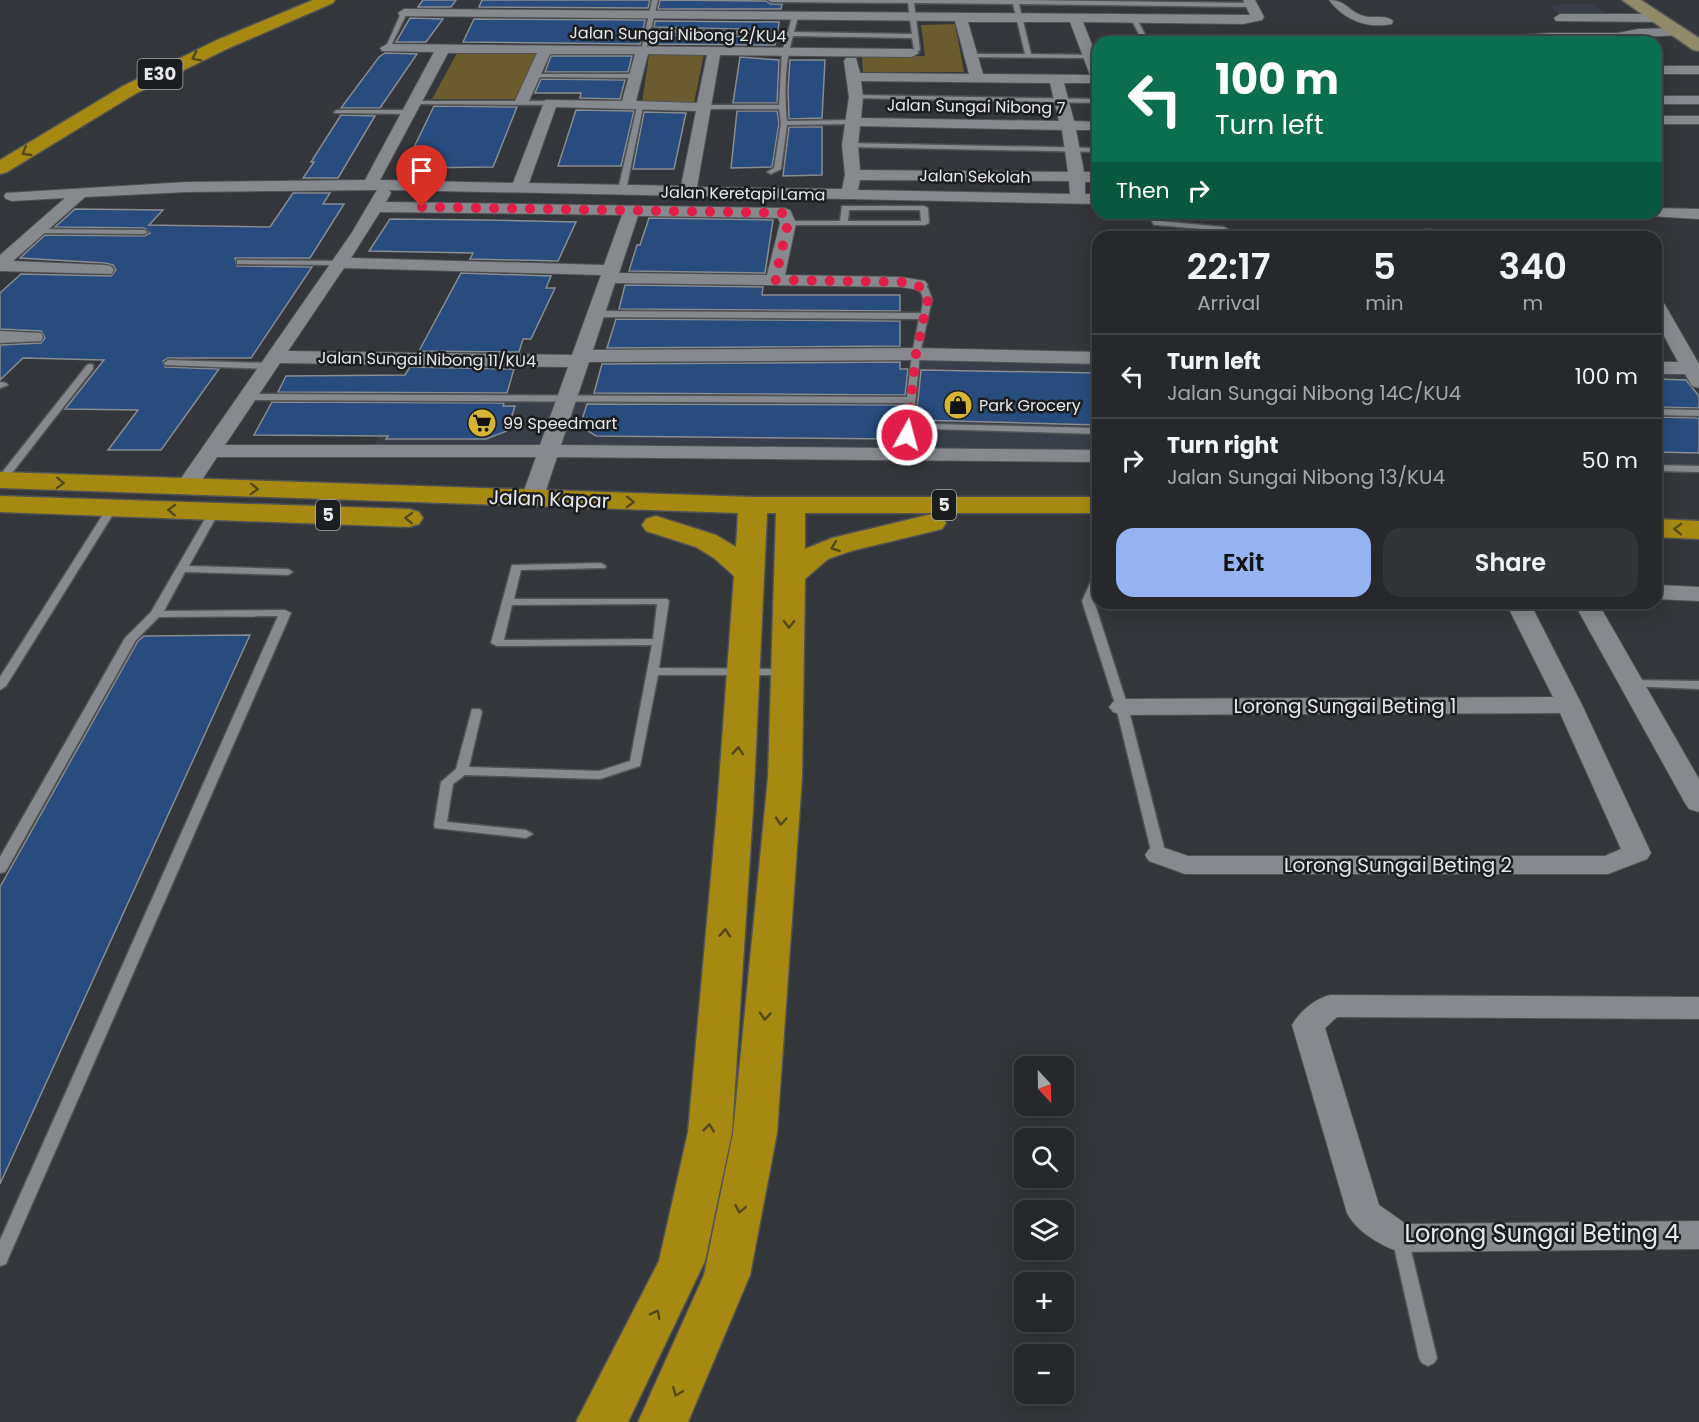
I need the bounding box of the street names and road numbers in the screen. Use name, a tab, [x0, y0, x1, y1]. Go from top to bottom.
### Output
street label: Jalan Sungai Nibong 2/KU4	[569, 21, 787, 48]
road number: E30	[138, 59, 182, 89]
street label: Jalan Sungai Nibong 7	[887, 93, 1066, 120]
street label: Jalan Sekolah	[919, 164, 1031, 189]
street label: Jalan Keretapi Lama	[660, 181, 825, 206]
street label: Jalan Sungai Nibong 11/KU4	[318, 346, 536, 373]
street label: Jalan Kapar	[488, 483, 610, 515]
road number: 5	[932, 490, 956, 520]
road number: 5	[316, 500, 340, 530]
street label: Lorong Sungai Beting 1	[1234, 692, 1456, 720]
street label: Lorong Sungai Beting 2	[1284, 851, 1512, 879]
street label: Lorong Sungai Beting 4	[1405, 1217, 1679, 1250]

